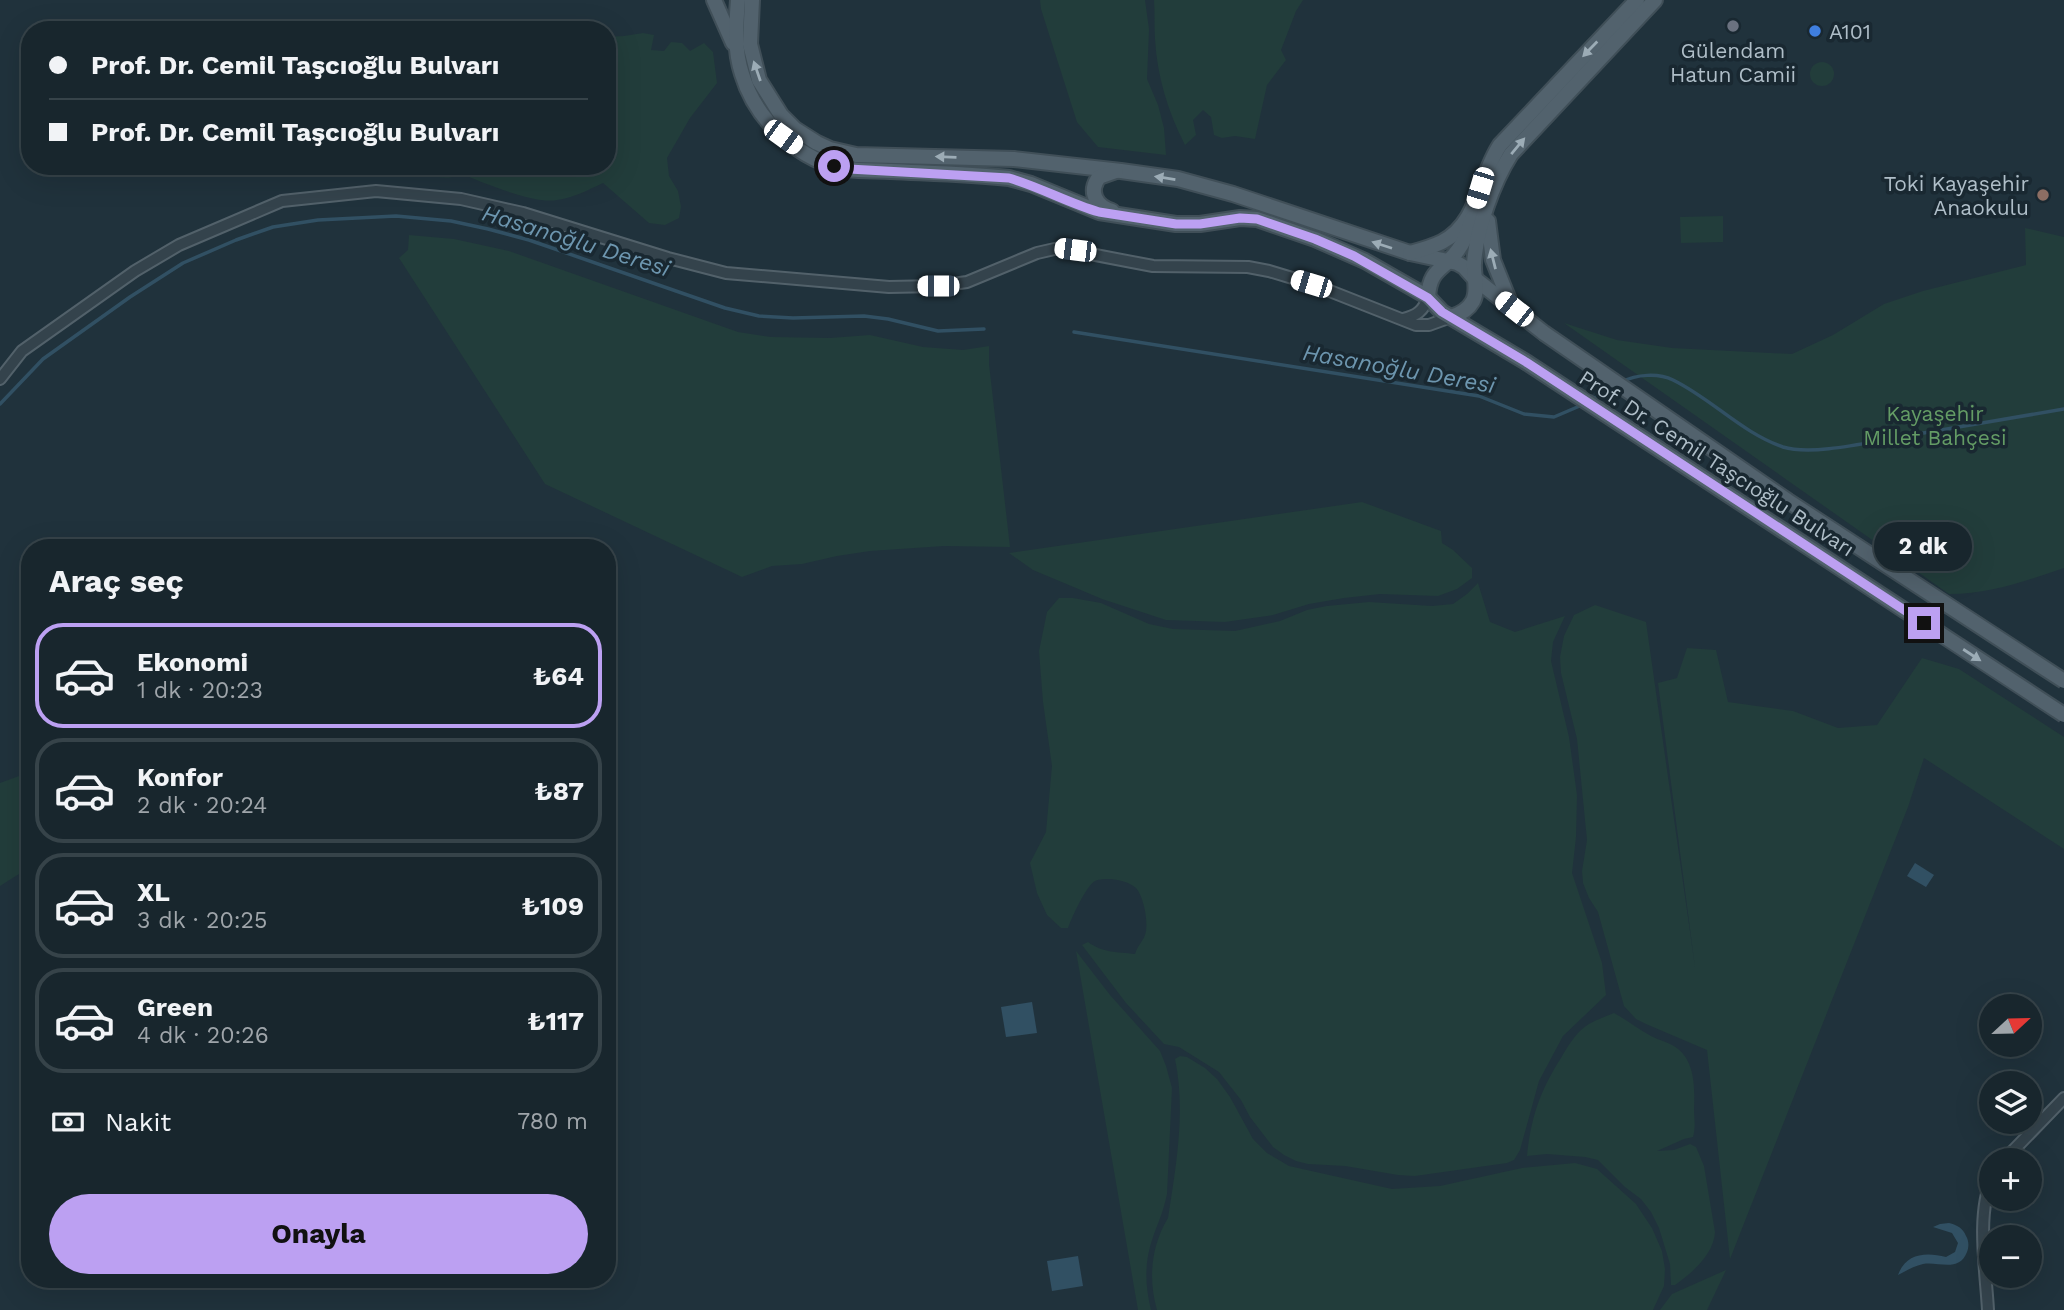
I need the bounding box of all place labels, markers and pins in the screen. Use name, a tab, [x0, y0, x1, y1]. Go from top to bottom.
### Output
marker: Gülendam Hatun Camii	[1725, 18, 1741, 34]
place label: A101	[1829, 19, 1871, 44]
marker: A101	[1807, 23, 1823, 39]
place label: Gülendam Hatun Camii	[1670, 38, 1796, 87]
place label: Toki Kayaşehir Anaokulu	[1884, 171, 2029, 220]
marker: Toki Kayaşehir Anaokulu	[2035, 187, 2051, 203]

